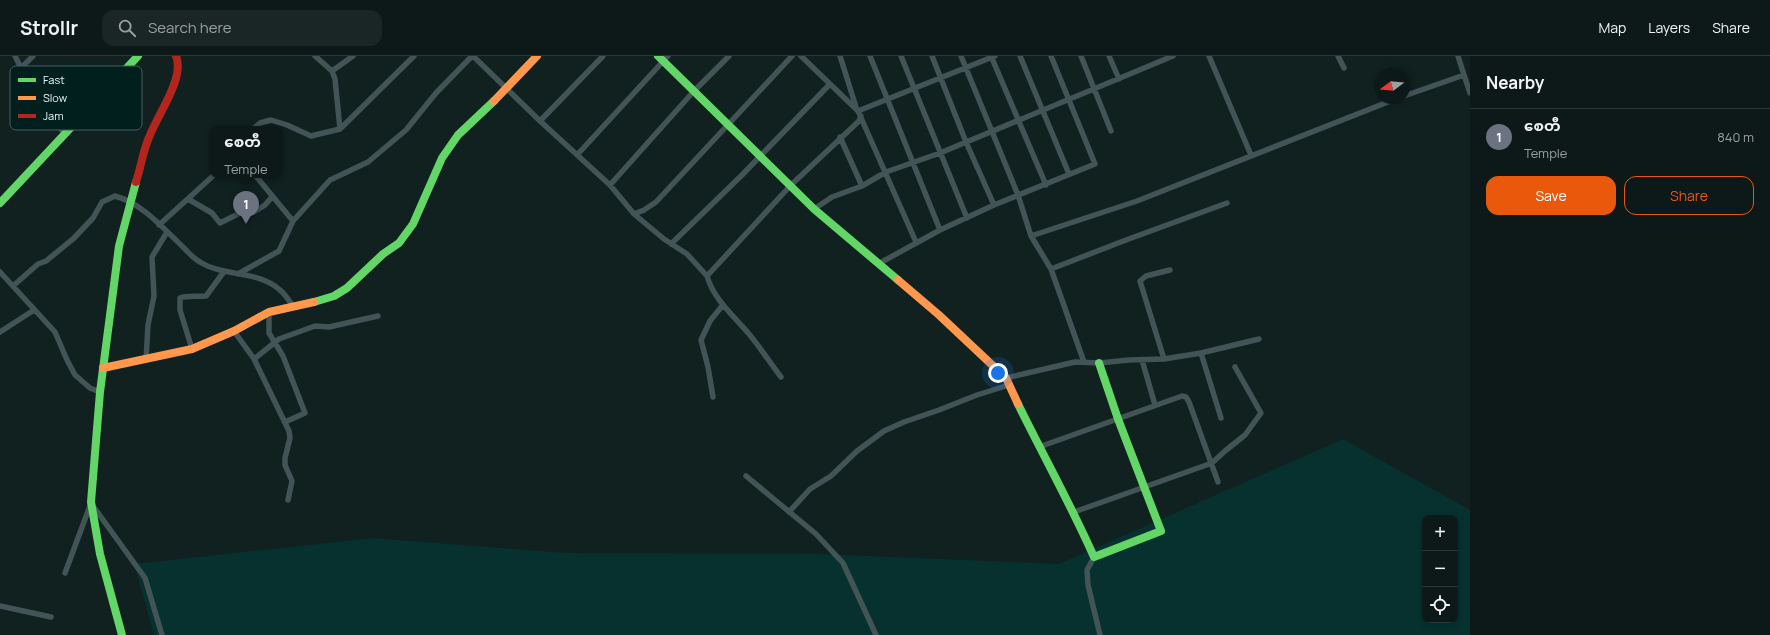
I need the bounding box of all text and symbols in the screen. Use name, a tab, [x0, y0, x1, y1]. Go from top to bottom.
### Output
search box	[102, 10, 382, 46]
text: Strollr	[20, 15, 78, 41]
icon: search	[116, 17, 138, 39]
text: Search here	[148, 17, 231, 38]
text: Map	[1598, 18, 1626, 37]
text: Layers	[1648, 18, 1690, 37]
text: Share	[1712, 18, 1750, 37]
legend	[10, 66, 142, 130]
north arrow	[1374, 68, 1410, 104]
text: Nearby	[1486, 71, 1544, 94]
text: Fast	[43, 72, 65, 87]
text: Slow	[43, 90, 68, 105]
text: Jam	[43, 108, 64, 123]
text: စေတီ	[1524, 115, 1561, 136]
popup	[210, 126, 282, 178]
text: 1	[1496, 128, 1502, 146]
text: 840 m	[1717, 128, 1754, 146]
text: စေတီ	[224, 131, 261, 152]
text: Temple	[1524, 144, 1567, 162]
text: Temple	[224, 160, 268, 178]
button: Save	[1486, 176, 1616, 215]
button: Share	[1624, 176, 1754, 215]
pin: 1	[233, 191, 259, 224]
your location	[988, 363, 1008, 383]
map controls	[1422, 515, 1458, 623]
button: +	[1422, 515, 1458, 551]
button: −	[1422, 551, 1458, 587]
button: locate	[1422, 587, 1458, 623]

